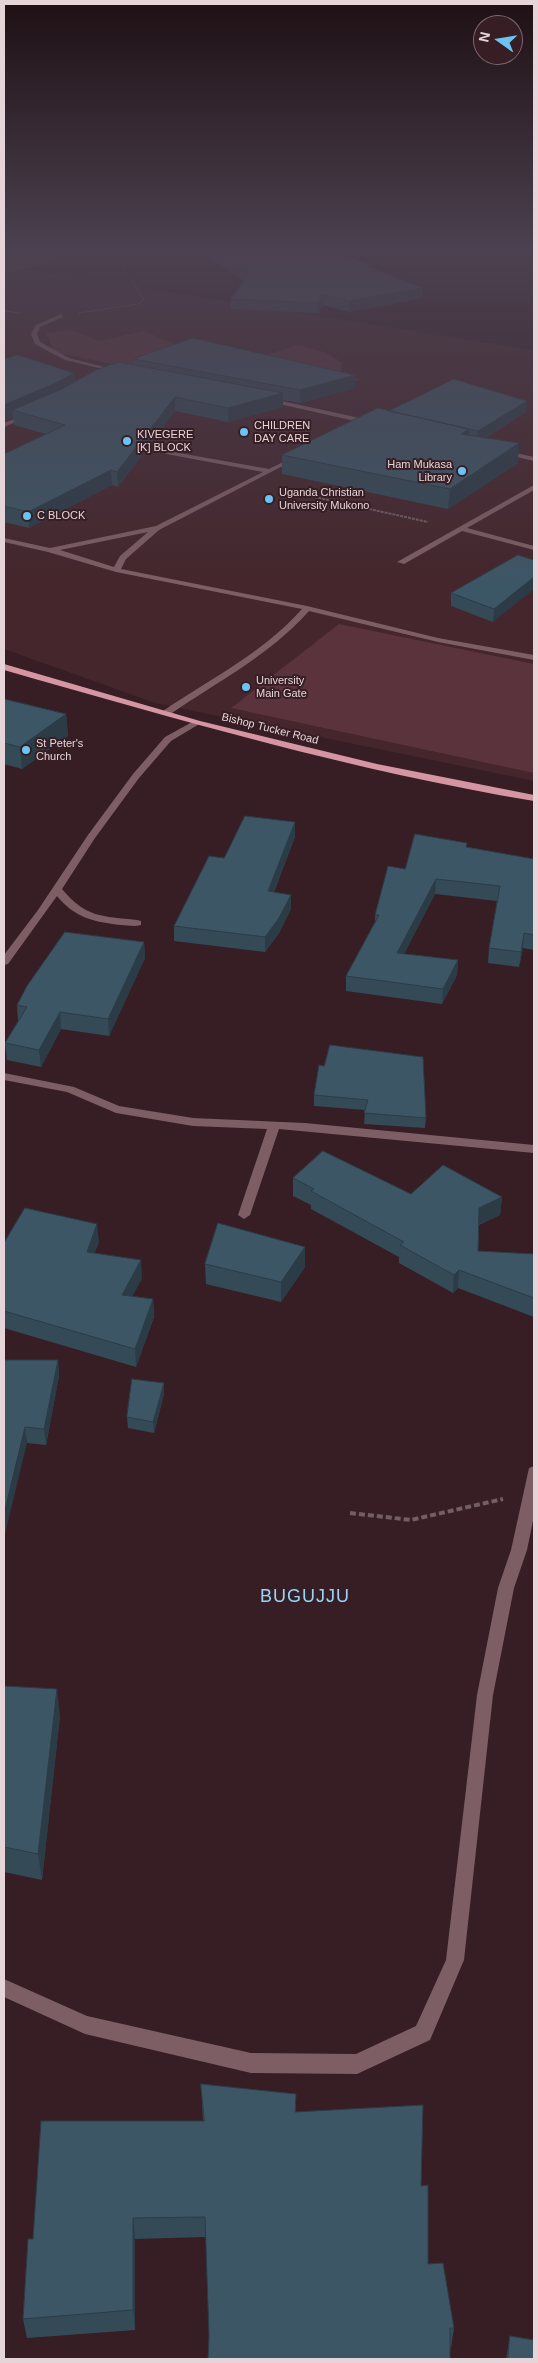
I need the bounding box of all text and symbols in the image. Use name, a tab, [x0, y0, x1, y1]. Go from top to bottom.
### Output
north arrow	[473, 15, 523, 65]
text: N	[475, 30, 493, 44]
place label: CHILDREN DAY CARE	[254, 419, 310, 445]
marker: CHILDREN DAY CARE	[238, 426, 250, 438]
place label: KIVEGERE [K] BLOCK	[137, 428, 193, 454]
marker: KIVEGERE [K] BLOCK	[121, 435, 133, 447]
place label: Ham Mukasa Library	[387, 458, 452, 484]
marker: Ham Mukasa Library	[456, 465, 468, 477]
place label: Uganda Christian University Mukono	[279, 486, 369, 512]
marker: Uganda Christian University Mukono	[263, 493, 275, 505]
place label: C BLOCK	[37, 509, 85, 523]
marker: C BLOCK	[21, 510, 33, 522]
place label: University Main Gate	[256, 674, 307, 700]
marker: University Main Gate	[240, 681, 252, 693]
street label: Bishop Tucker Road	[220, 711, 320, 747]
place label: St Peter's Church	[36, 737, 83, 763]
marker: St Peter's Church	[20, 744, 32, 756]
district label: BUGUJJU	[259, 1586, 351, 1608]

